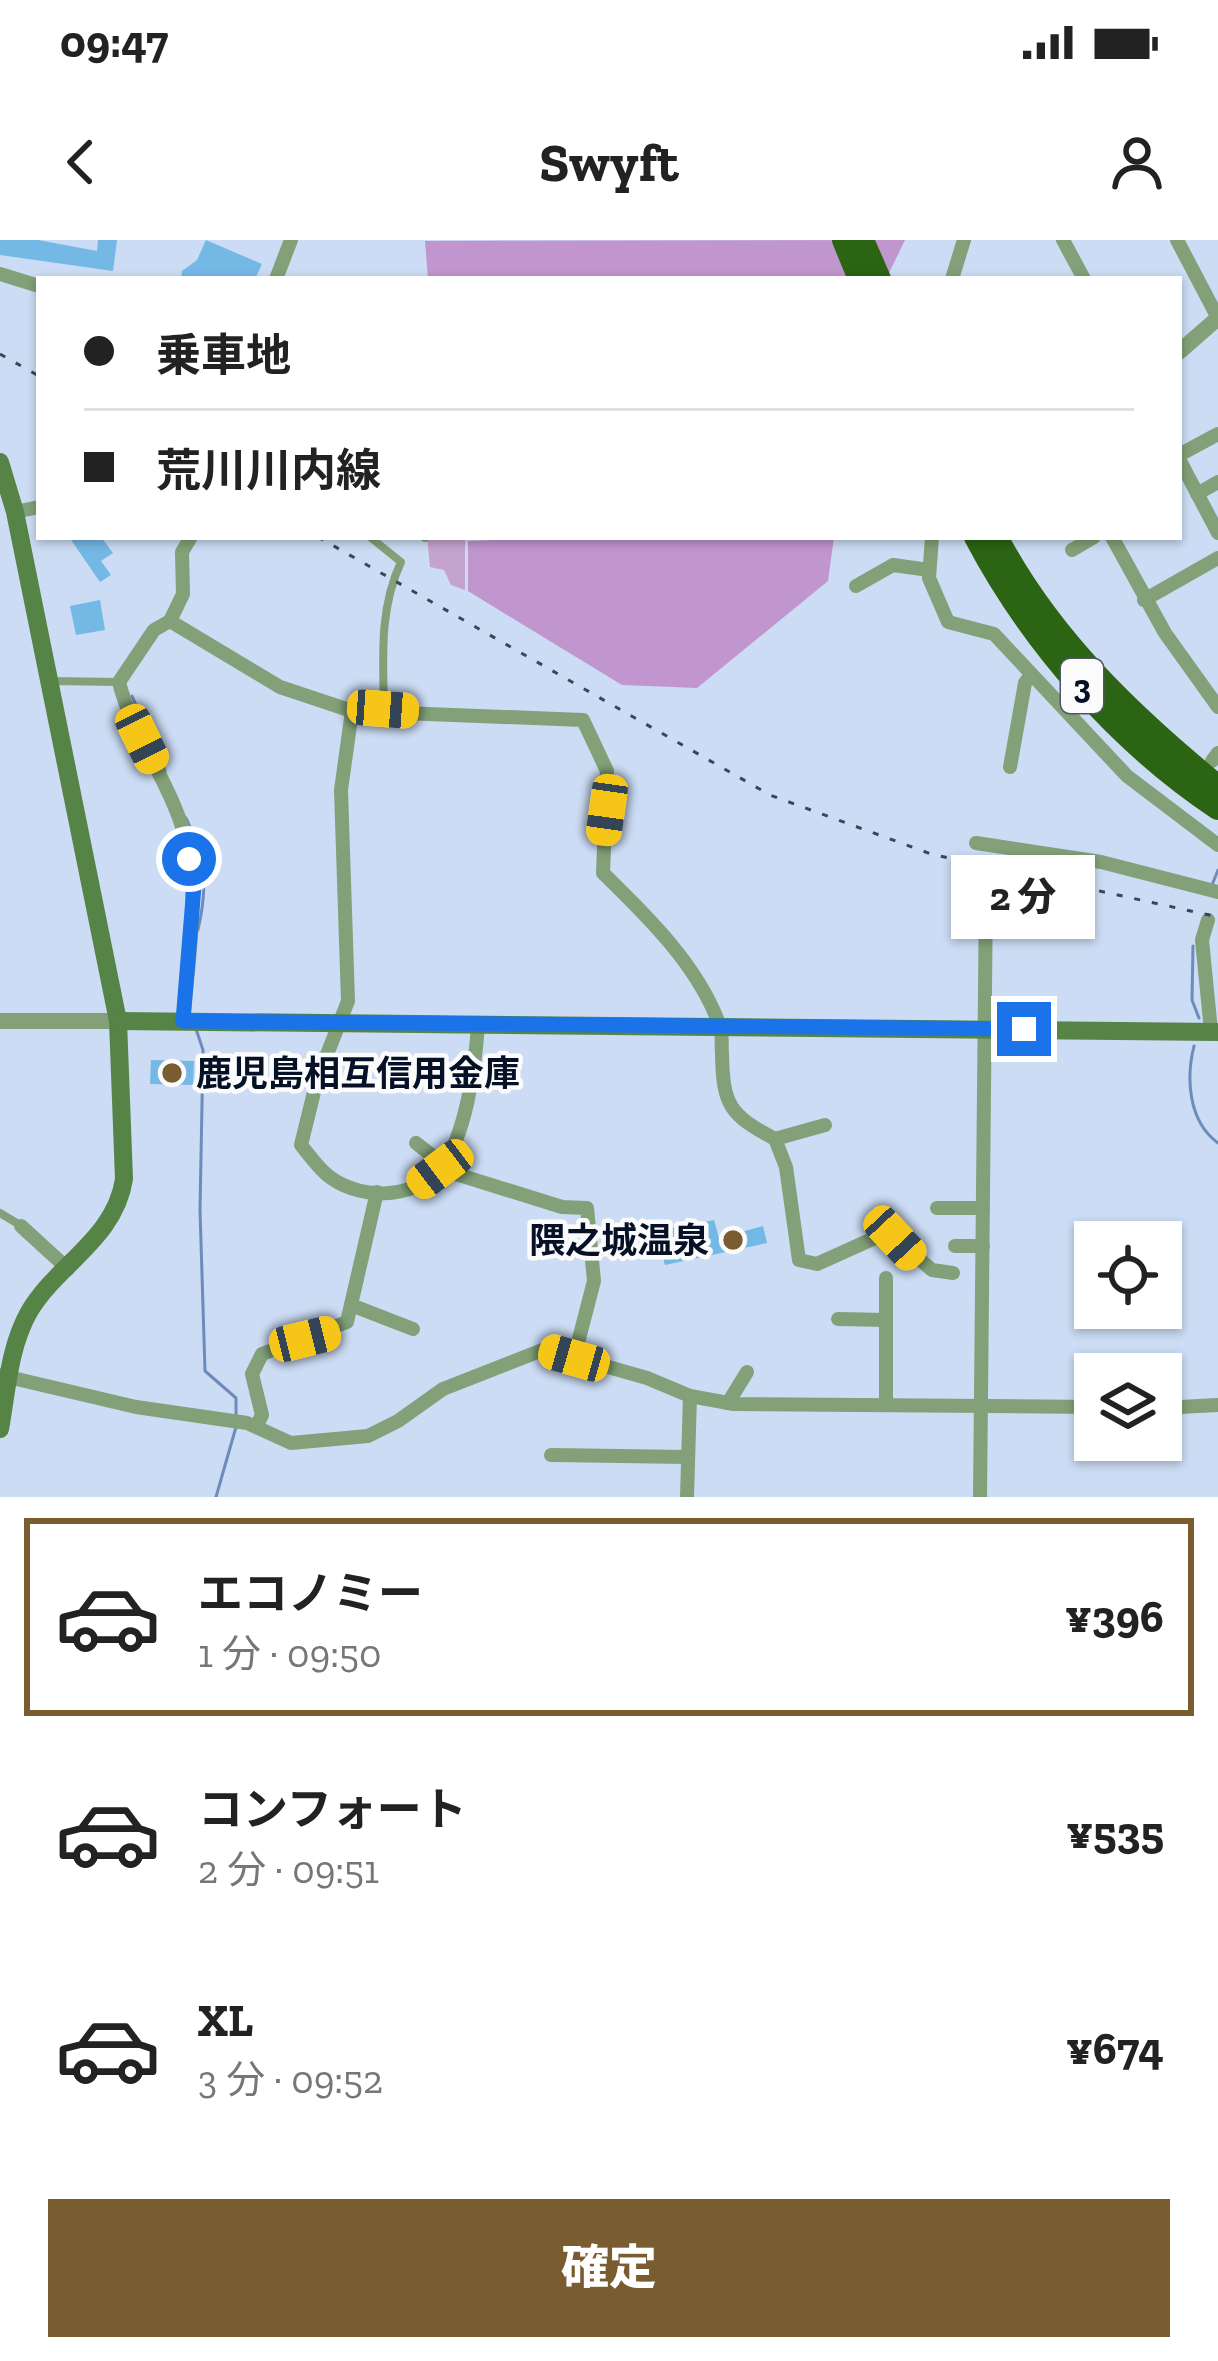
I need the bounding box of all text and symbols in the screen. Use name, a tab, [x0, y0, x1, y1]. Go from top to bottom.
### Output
text: 09:47	[60, 15, 168, 69]
icon: back	[48, 129, 114, 195]
icon: person	[1104, 129, 1170, 195]
text: Swyft	[539, 130, 679, 195]
text: 乗車地	[156, 329, 291, 383]
text: 荒川川内線	[156, 444, 381, 498]
road number: 3	[1061, 659, 1103, 713]
car	[346, 689, 420, 729]
car	[110, 699, 174, 779]
car	[584, 772, 630, 848]
route start	[162, 832, 216, 886]
callout: 2 分	[952, 855, 1096, 939]
text: 2 分	[989, 873, 1057, 920]
route end	[997, 1002, 1051, 1056]
place label: 鹿児島相互信用金庫	[196, 1052, 520, 1095]
marker: 鹿児島相互信用金庫	[159, 1060, 185, 1086]
car	[400, 1133, 480, 1205]
car	[857, 1199, 933, 1277]
place label: 隈之城温泉	[529, 1219, 709, 1262]
map controls	[1074, 1221, 1182, 1461]
button: locate	[1074, 1221, 1182, 1329]
marker: 隈之城温泉	[720, 1227, 746, 1253]
car	[266, 1313, 344, 1365]
car	[534, 1331, 614, 1385]
button: layers	[1074, 1353, 1182, 1461]
icon: car	[54, 1563, 162, 1671]
text: エコノミー	[198, 1567, 423, 1621]
text: ¥396	[1065, 1590, 1164, 1644]
text: 1 分 · 09:50	[198, 1630, 381, 1677]
icon: car	[54, 1779, 162, 1887]
text: コンフォート	[198, 1783, 467, 1837]
text: ¥535	[1066, 1806, 1164, 1860]
text: 2 分 · 09:51	[198, 1846, 379, 1893]
text: XL	[198, 1994, 253, 2048]
icon: car	[54, 1995, 162, 2103]
text: ¥674	[1066, 2022, 1164, 2076]
text: 3 分 · 09:52	[198, 2056, 383, 2103]
button: 確定	[48, 2199, 1170, 2337]

